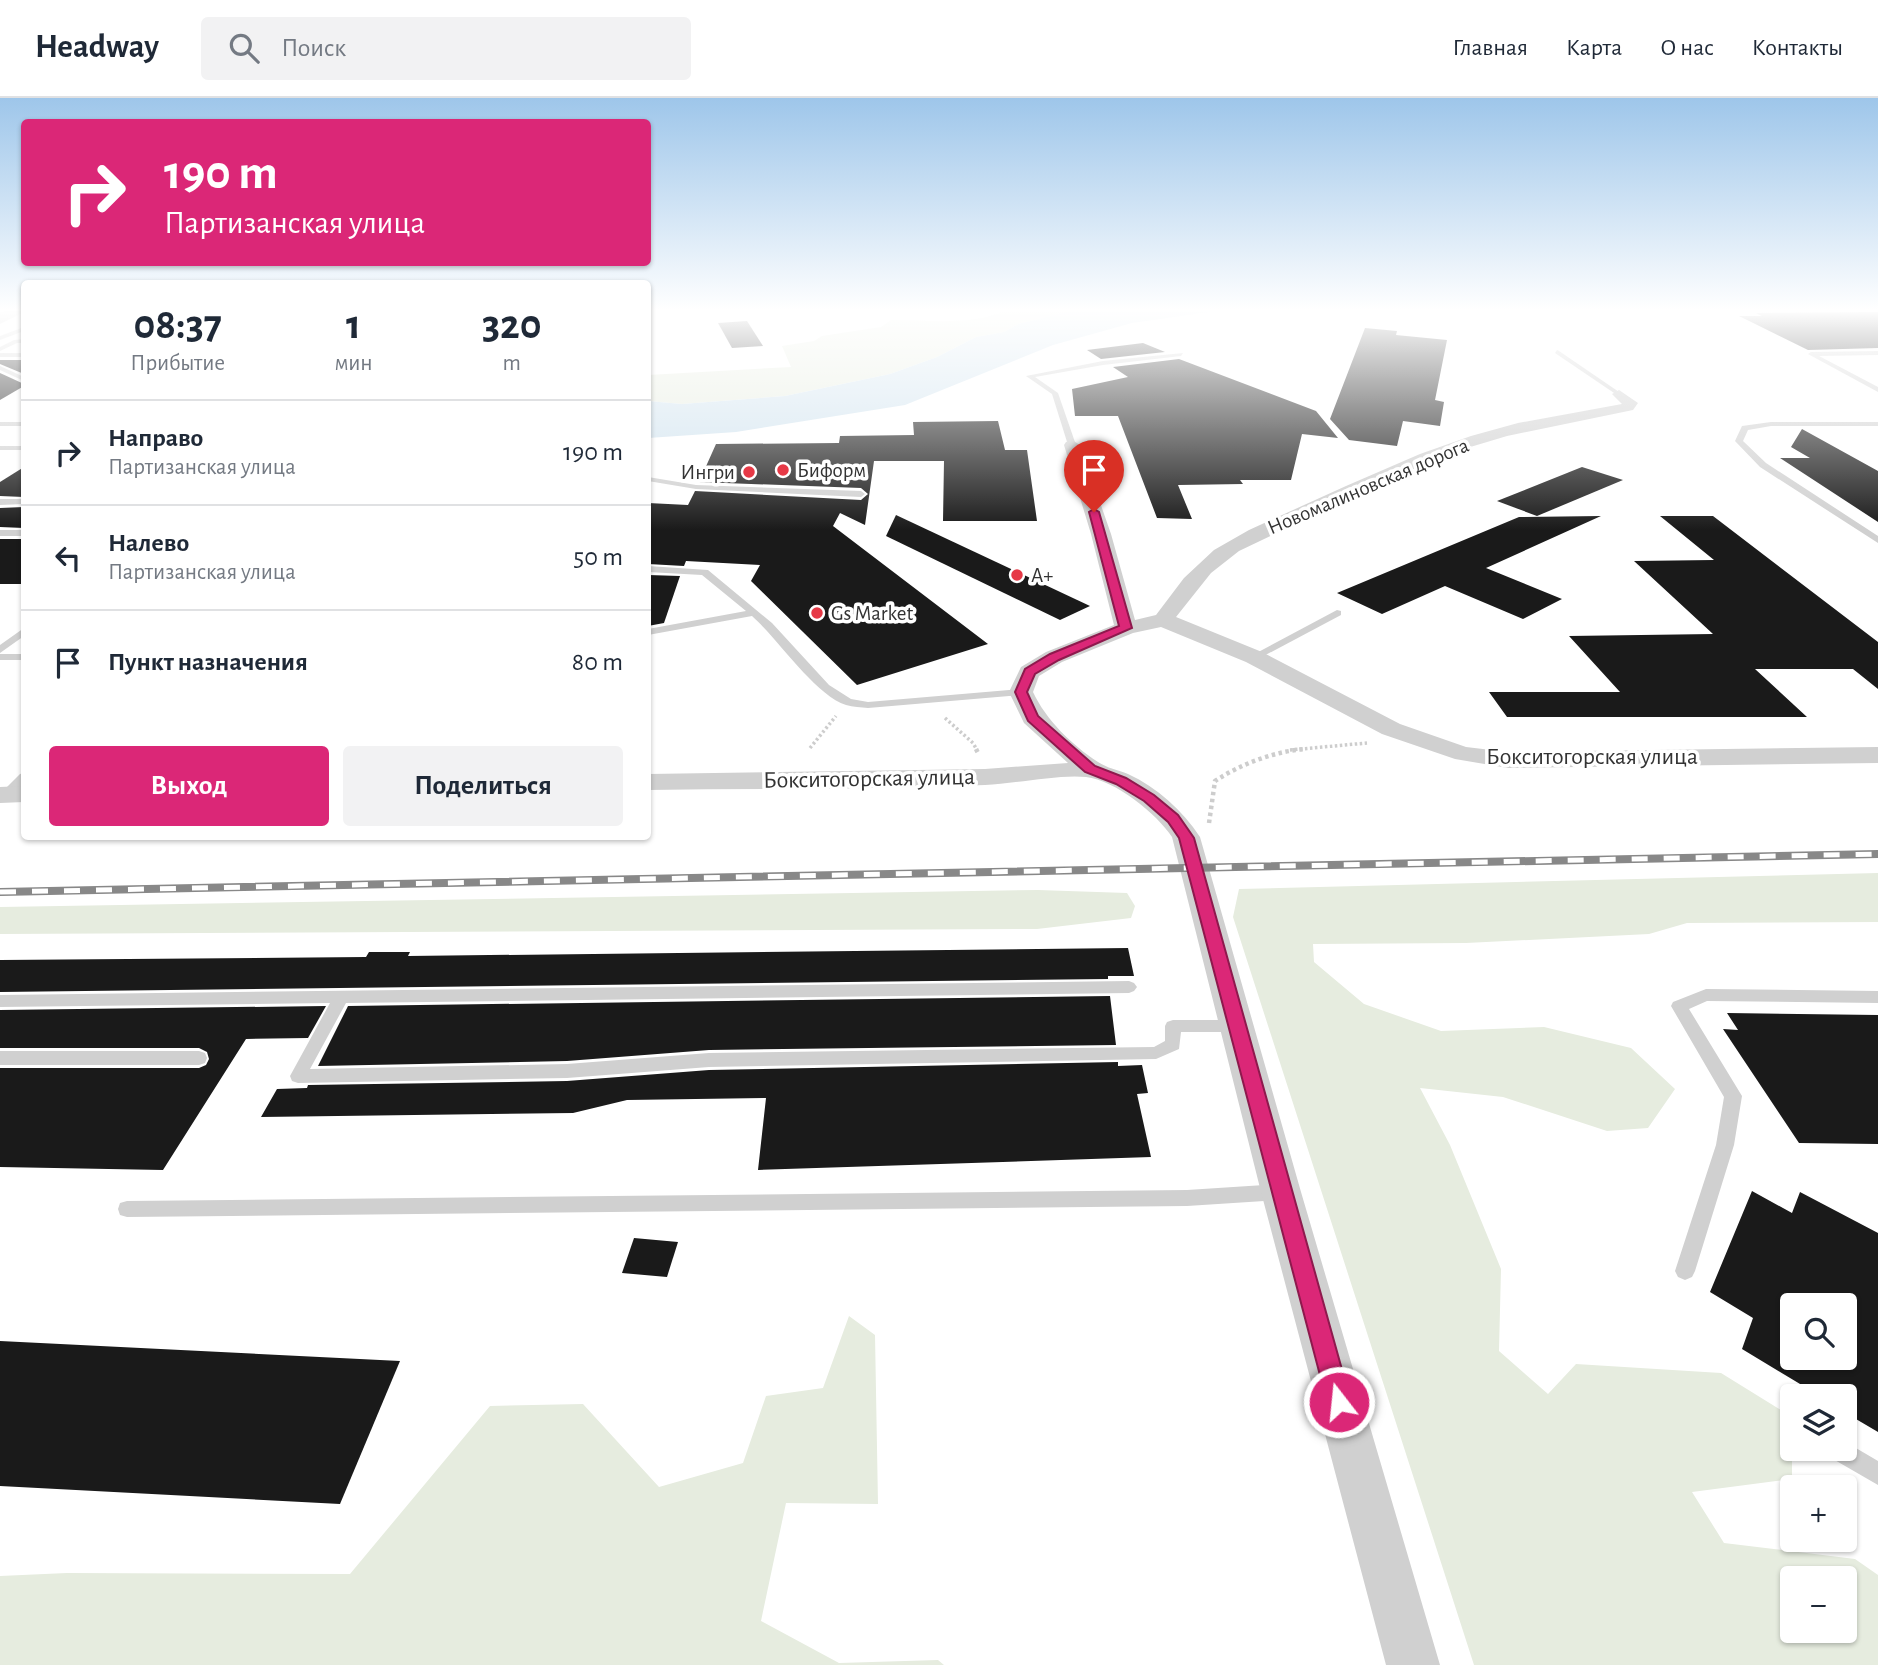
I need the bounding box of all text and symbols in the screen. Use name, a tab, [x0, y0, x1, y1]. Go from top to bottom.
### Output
search box	[201, 17, 691, 80]
icon: search	[225, 29, 263, 67]
text: Headway	[35, 31, 159, 64]
text: Поиск	[281, 35, 346, 61]
text: Главная	[1453, 36, 1528, 60]
text: Карта	[1566, 36, 1622, 60]
text: О нас	[1660, 36, 1714, 60]
text: Контакты	[1752, 36, 1843, 60]
icon: right	[49, 147, 140, 238]
text: 190 m	[164, 149, 278, 198]
text: Партизанская улица	[164, 207, 425, 239]
text: 08:37	[133, 304, 222, 346]
text: 1	[346, 304, 361, 346]
text: 320	[482, 304, 542, 346]
text: Прибытие	[130, 352, 225, 375]
text: мин	[334, 352, 373, 375]
text: m	[503, 352, 521, 375]
text: Направо	[108, 425, 203, 451]
icon: right	[49, 434, 87, 472]
street label: Новомалиновская дорога	[1264, 434, 1472, 538]
text: 190 m	[563, 439, 623, 465]
pin	[1064, 440, 1124, 512]
icon: arrive	[1075, 451, 1113, 489]
text: Партизанская улица	[108, 456, 296, 479]
place label: Биформ	[797, 460, 866, 481]
place label: Ингри	[680, 462, 735, 483]
marker: Биформ	[775, 462, 791, 478]
marker: Ингри	[741, 464, 757, 480]
text: Налево	[108, 530, 189, 556]
icon: left	[49, 539, 87, 577]
text: 50 m	[573, 544, 623, 570]
text: Партизанская улица	[108, 561, 296, 584]
place label: А+	[1031, 565, 1053, 586]
marker: А+	[1009, 567, 1025, 583]
place label: Gs Market	[831, 603, 913, 624]
marker: Gs Market	[809, 605, 825, 621]
icon: arrive	[49, 644, 87, 682]
text: Пункт назначения	[108, 649, 308, 675]
text: 80 m	[572, 649, 623, 675]
street label: Бокситогорская улица	[1486, 745, 1698, 769]
button: Выход	[49, 746, 329, 826]
button: Поделиться	[343, 746, 623, 826]
street label: Бокситогорская улица	[763, 765, 975, 793]
map controls	[1780, 1293, 1857, 1643]
button: search	[1780, 1293, 1857, 1370]
position arrow	[1302, 1365, 1376, 1439]
button: layers	[1780, 1384, 1857, 1461]
button: +	[1780, 1475, 1857, 1552]
button: −	[1780, 1566, 1857, 1643]

